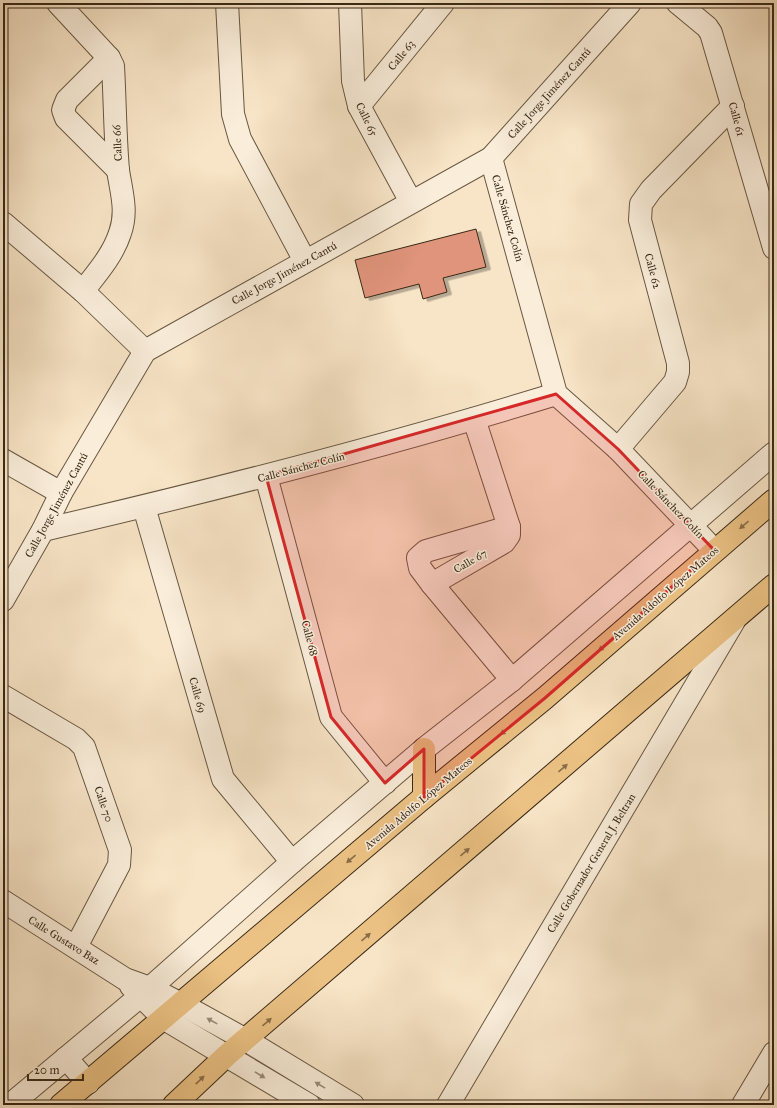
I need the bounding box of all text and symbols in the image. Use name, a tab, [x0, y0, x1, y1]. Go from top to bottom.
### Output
street label: Calle 63	[385, 38, 417, 73]
street label: Calle Jorge Jiménez Cantú	[505, 45, 595, 142]
street label: Calle 65	[353, 100, 380, 138]
street label: Calle 61	[726, 101, 747, 138]
street label: Calle 66	[110, 124, 125, 161]
street label: Calle Sánchez Colín	[489, 173, 526, 263]
street label: Calle Jorge Jiménez Cantú	[229, 239, 340, 309]
street label: Calle 62	[642, 252, 664, 291]
street label: Calle Jorge Jiménez Cantú	[22, 450, 92, 561]
street label: Calle Sánchez Colín	[256, 450, 346, 485]
street label: Calle Sánchez Colín	[635, 468, 707, 541]
one-way arrow	[739, 521, 749, 530]
street label: Avenida Adolfo López Mateos	[609, 544, 721, 644]
street label: Calle 67	[451, 547, 489, 576]
street label: Calle 68	[299, 619, 321, 658]
one-way arrow	[599, 642, 608, 651]
street label: Calle 69	[186, 676, 209, 715]
one-way arrow	[499, 727, 510, 736]
street label: Avenida Adolfo López Mateos	[361, 754, 475, 853]
one-way arrow	[558, 763, 569, 772]
street label: Calle 70	[91, 784, 116, 824]
street label: Calle Gobernador General J. Beltran	[545, 791, 639, 936]
one-way arrow	[459, 848, 470, 857]
one-way arrow	[346, 855, 356, 864]
street label: Calle Gustavo Baz	[26, 913, 102, 968]
one-way arrow	[361, 933, 371, 942]
one-way arrow	[262, 1017, 273, 1026]
one-way arrow	[206, 1018, 218, 1024]
scale bar	[28, 1056, 83, 1082]
text: 20 m	[34, 1063, 60, 1077]
one-way arrow	[254, 1072, 266, 1079]
one-way arrow	[196, 1076, 205, 1085]
one-way arrow	[314, 1081, 326, 1088]

